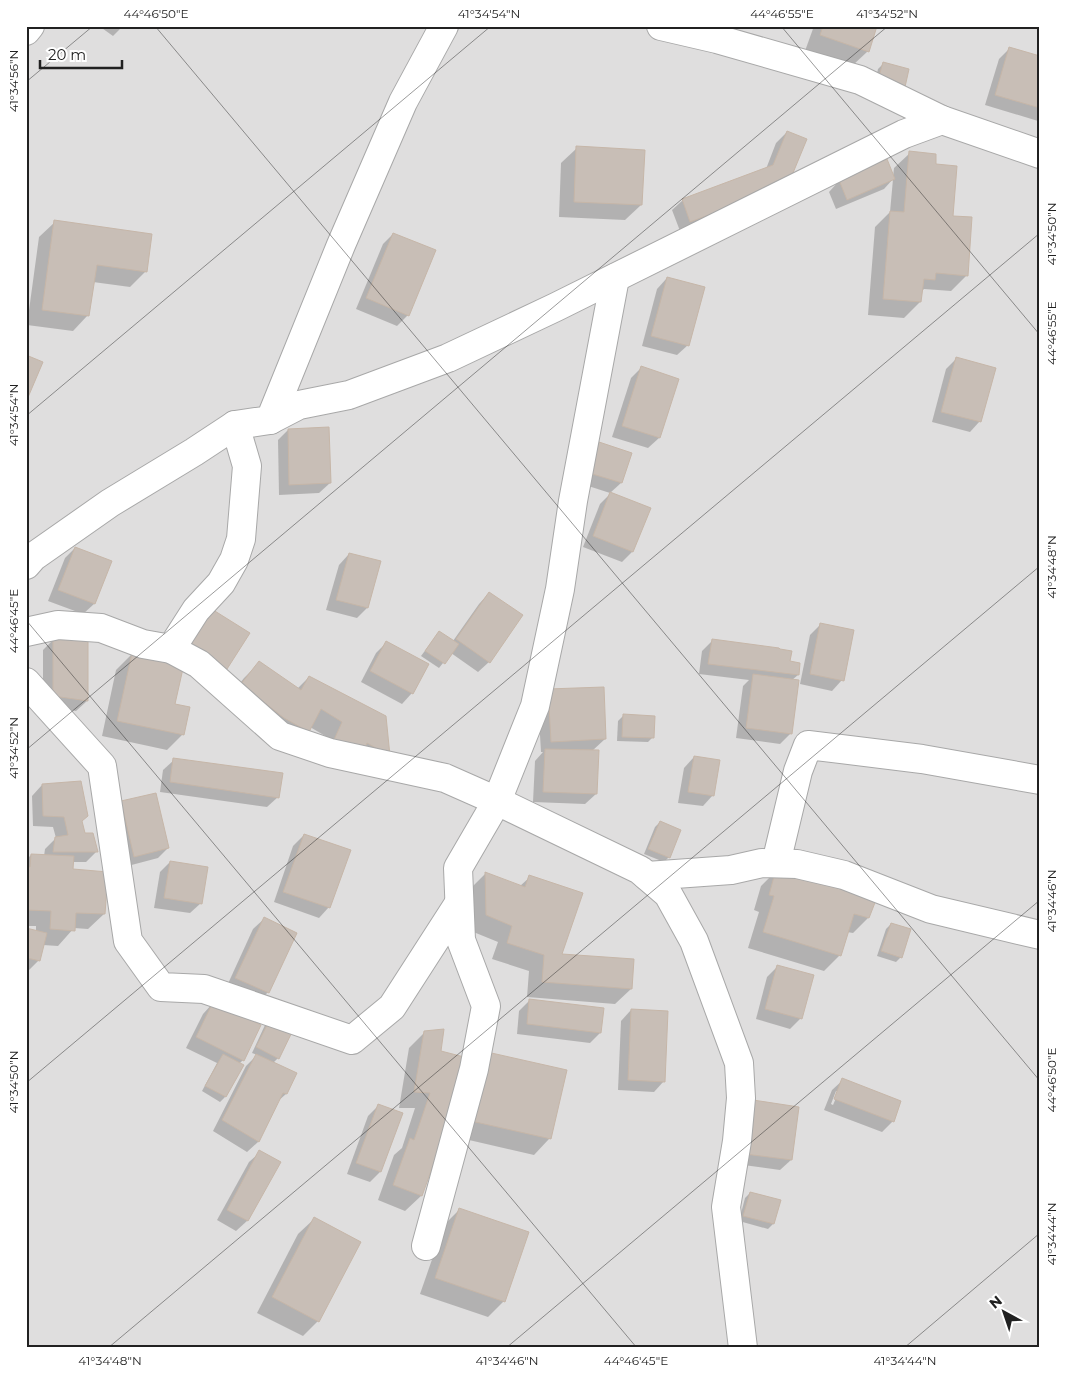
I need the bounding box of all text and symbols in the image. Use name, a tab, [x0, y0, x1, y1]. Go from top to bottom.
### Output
text: 44°46'50"E	[123, 6, 189, 21]
text: 41°34'54"N	[458, 6, 520, 21]
text: 44°46'55"E	[750, 6, 814, 21]
text: 41°34'52"N	[856, 6, 918, 21]
scale bar	[40, 38, 122, 70]
text: 20 m	[48, 45, 86, 64]
text: 41°34'56"N	[6, 50, 21, 112]
text: 41°34'50"N	[1044, 202, 1059, 266]
text: 44°46'55"E	[1044, 301, 1059, 365]
text: 41°34'54"N	[6, 384, 21, 446]
text: 41°34'48"N	[1044, 535, 1059, 599]
text: 44°46'45"E	[6, 589, 21, 653]
text: 41°34'52"N	[6, 717, 21, 779]
text: 41°34'46"N	[1044, 870, 1059, 932]
text: 44°46'50"E	[1044, 1047, 1059, 1113]
text: 41°34'50"N	[6, 1050, 21, 1114]
text: 41°34'44"N	[1044, 1202, 1059, 1266]
north arrow	[978, 1286, 1028, 1336]
text: N	[986, 1292, 1006, 1313]
text: 41°34'48"N	[78, 1353, 142, 1368]
text: 41°34'46"N	[476, 1353, 538, 1368]
text: 44°46'45"E	[604, 1353, 668, 1368]
text: 41°34'44"N	[873, 1353, 937, 1368]

